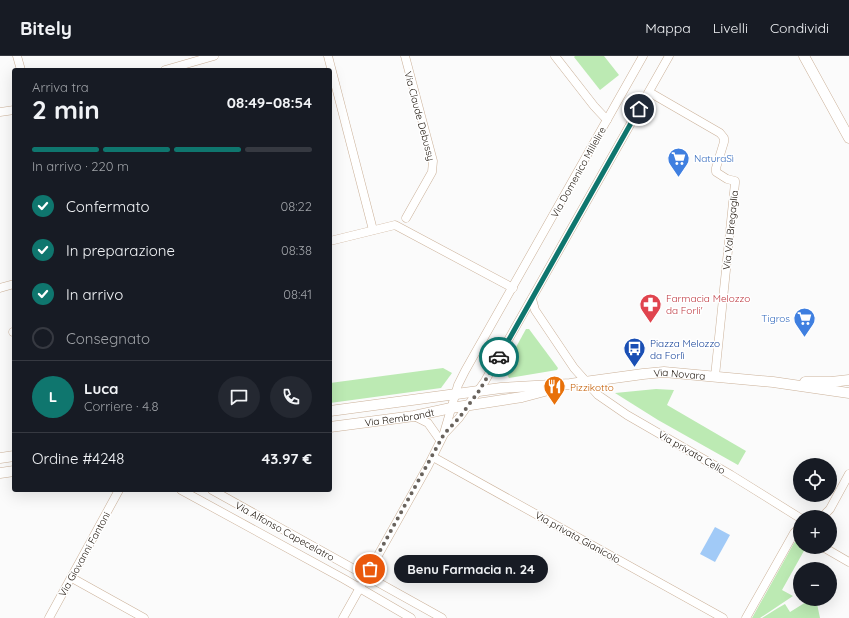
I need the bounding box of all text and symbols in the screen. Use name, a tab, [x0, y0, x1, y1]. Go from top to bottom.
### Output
text: Bitely	[20, 16, 72, 40]
text: Mappa	[645, 19, 691, 37]
text: Livelli	[713, 19, 748, 37]
text: Condividi	[770, 19, 829, 37]
street label: Via Claude Debussy	[401, 70, 438, 162]
text: Arriva tra	[32, 79, 89, 95]
pin	[622, 92, 656, 126]
text: 2 min	[32, 93, 100, 126]
text: 08:49–08:54	[227, 93, 312, 112]
icon: home	[628, 98, 650, 120]
street label: Via Domenico Millelire	[548, 124, 609, 220]
supermarket icon: NaturaSì	[666, 145, 692, 178]
place label: NaturaSì	[694, 152, 734, 165]
text: In arrivo · 220 m	[32, 158, 129, 174]
street label: Via Val Bregaglia	[720, 190, 741, 270]
icon: check	[32, 195, 54, 217]
text: Confermato	[66, 197, 149, 216]
text: 08:22	[280, 198, 312, 214]
icon: check	[32, 239, 54, 261]
text: In preparazione	[66, 241, 175, 260]
text: 08:38	[281, 242, 312, 258]
icon: check	[32, 283, 54, 305]
text: In arrivo	[66, 285, 123, 304]
text: 08:41	[283, 286, 312, 302]
pharmacy icon: Farmacia Melozzo da Forli'	[638, 291, 664, 324]
place label: Farmacia Melozzo da Forli'	[666, 292, 750, 317]
supermarket icon: Tigros	[792, 305, 818, 338]
place label: Tigros	[761, 312, 790, 325]
text: Consegnato	[66, 329, 150, 348]
bus stop icon: Piazza Melozzo da Forlì	[622, 336, 648, 369]
courier	[479, 337, 519, 377]
place label: Piazza Melozzo da Forlì	[650, 337, 720, 362]
icon: car	[488, 346, 510, 368]
street label: Via Novara	[653, 366, 706, 383]
restaurant icon: Pizzikotto	[541, 374, 567, 407]
button: chat	[218, 376, 260, 418]
button: phone	[270, 376, 312, 418]
text: Luca	[84, 379, 118, 398]
place label: Pizzikotto	[570, 381, 614, 394]
text: L	[49, 387, 57, 406]
text: Corriere · 4.8	[84, 398, 158, 414]
street label: Via Rembrandt	[364, 406, 436, 429]
street label: Via privata Celio	[656, 428, 728, 477]
text: Ordine #4248	[32, 449, 124, 468]
text: 43.97 €	[261, 449, 312, 468]
map controls	[793, 458, 837, 606]
button: locate	[793, 458, 837, 502]
street label: Via Alfonso Capecelatro	[233, 499, 337, 564]
street label: Via privata Gianicolo	[533, 509, 623, 566]
street label: Via Giovanni Fantoni	[56, 510, 113, 599]
button: +	[793, 510, 837, 554]
pin	[353, 552, 387, 586]
callout: Benu Farmacia n. 24	[394, 555, 548, 583]
icon: bag	[359, 558, 381, 580]
text: Benu Farmacia n. 24	[407, 561, 535, 577]
button: −	[793, 562, 837, 606]

